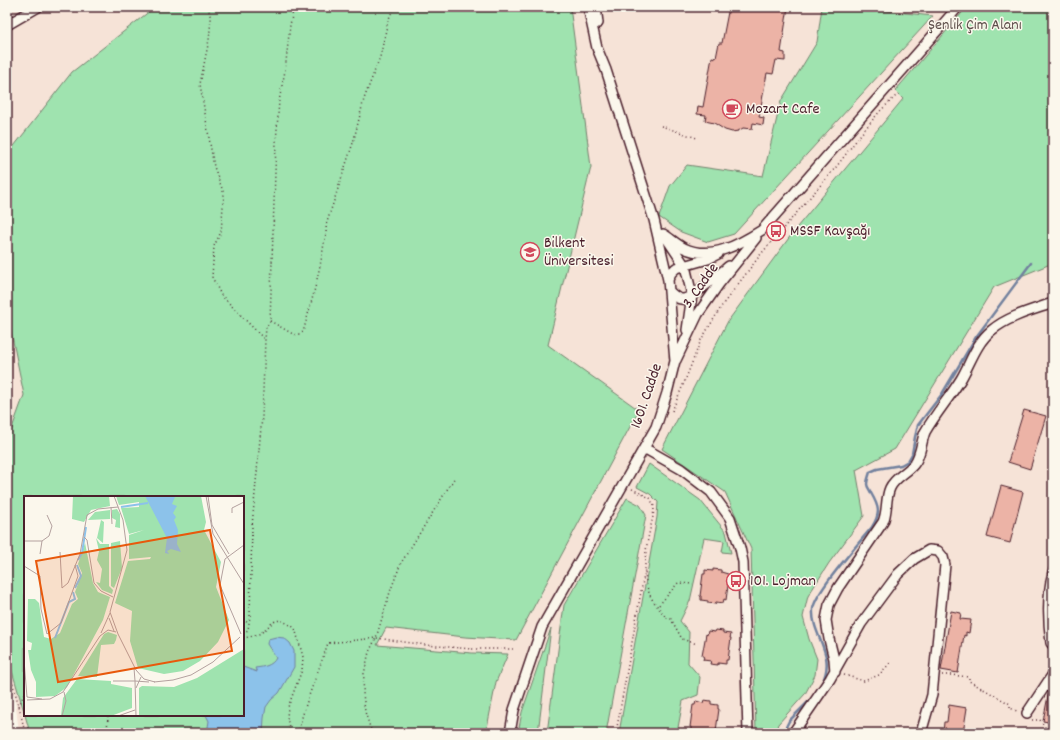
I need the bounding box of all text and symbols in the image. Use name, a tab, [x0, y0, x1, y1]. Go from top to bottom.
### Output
park label: Şenlik Çim Alanı	[928, 14, 1022, 37]
cafe icon: Mozart Cafe	[721, 98, 743, 120]
place label: Mozart Cafe	[746, 98, 820, 121]
bus stop icon: MSSF Kavşağı	[765, 220, 787, 242]
place label: MSSF Kavşağı	[790, 220, 870, 243]
place label: Bilkent Üniversitesi	[544, 232, 614, 273]
school or university icon: Bilkent Üniversitesi	[519, 241, 541, 263]
street label: 3. Cadde	[677, 259, 725, 313]
street label: 1601. Cadde	[625, 360, 669, 432]
inset map	[24, 496, 244, 716]
bus stop icon: 101. Lojman	[725, 570, 747, 592]
place label: 101. Lojman	[750, 570, 816, 593]

